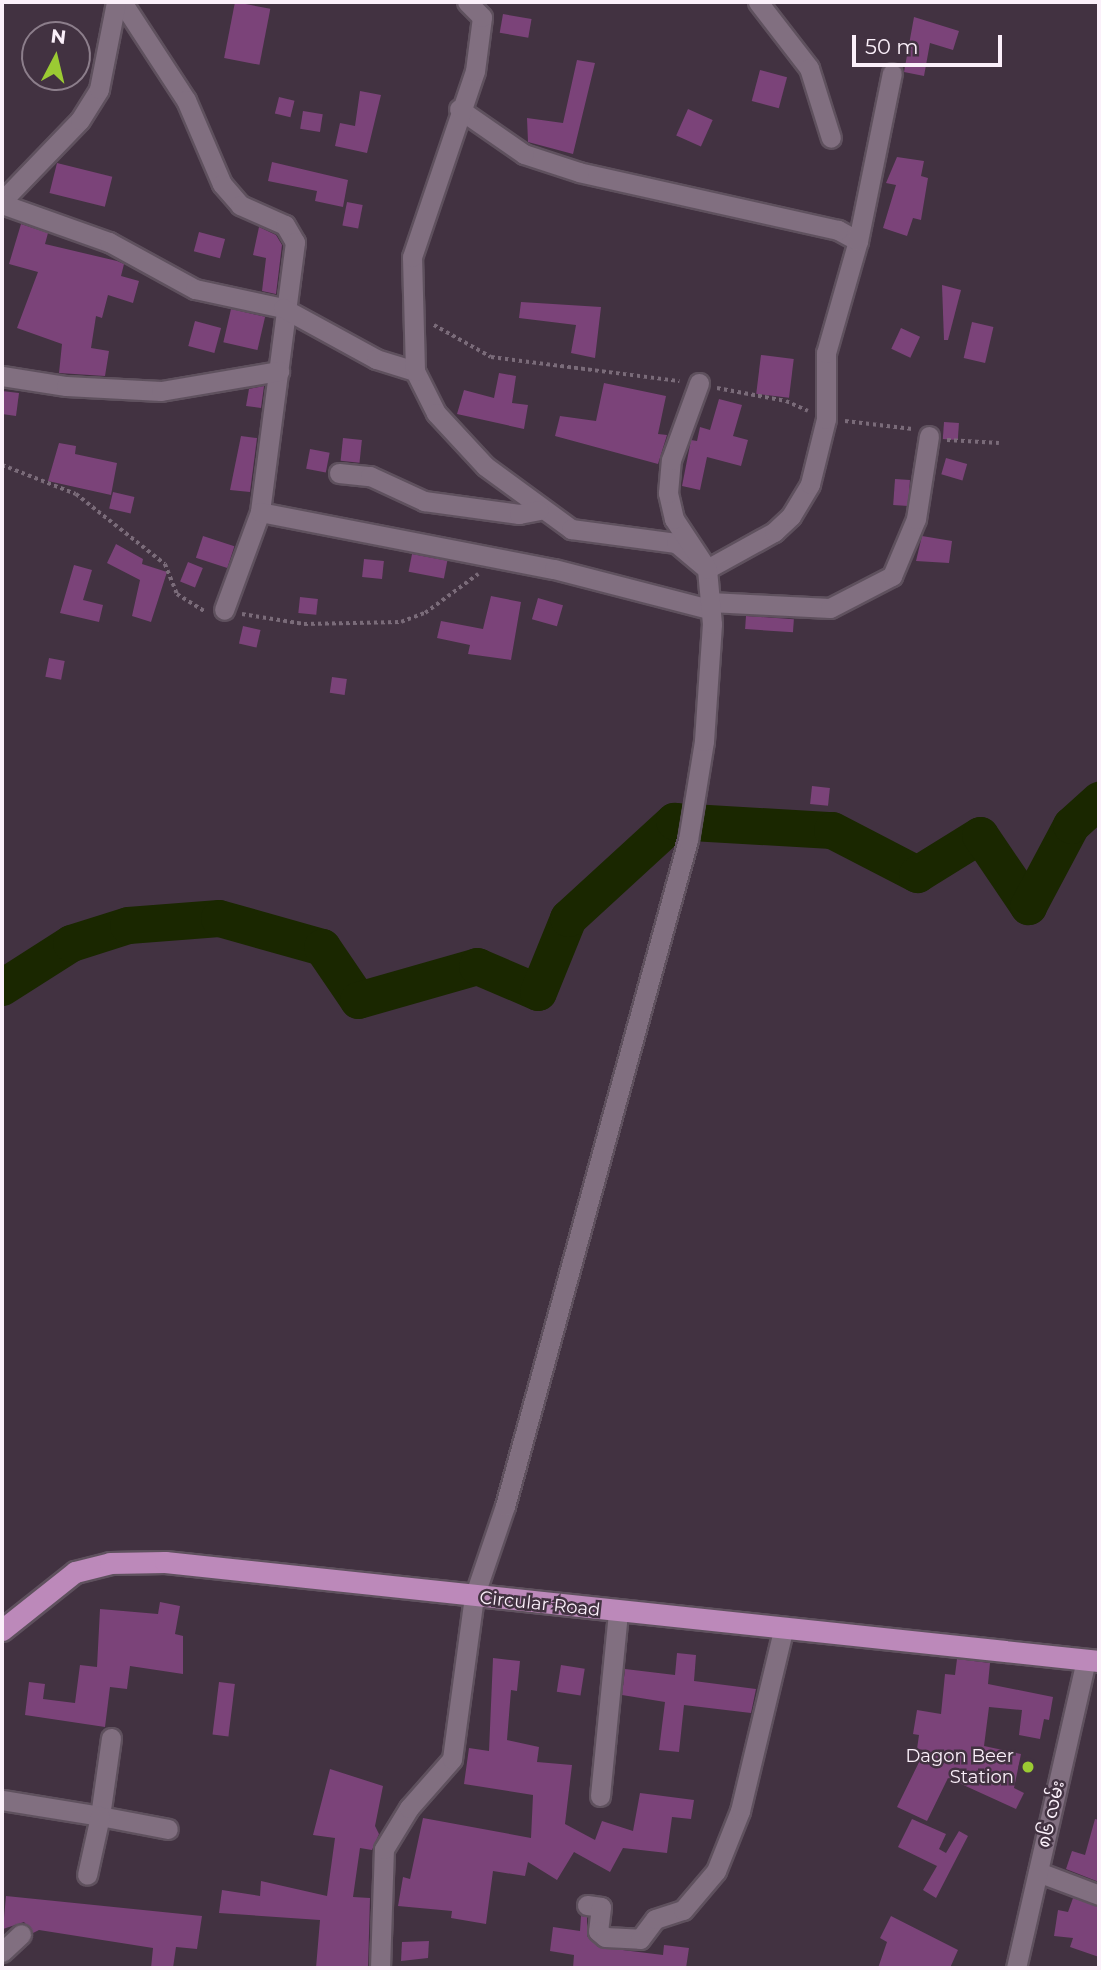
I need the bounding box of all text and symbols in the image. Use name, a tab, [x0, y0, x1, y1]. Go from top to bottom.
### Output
north arrow	[21, 21, 91, 91]
scale bar	[856, 21, 1006, 65]
text: N	[49, 24, 67, 49]
text: 50 m	[865, 34, 919, 59]
street label: Circular Road	[479, 1587, 601, 1621]
place label: Dagon Beer Station	[905, 1746, 1014, 1788]
marker: Dagon Beer Station	[1020, 1759, 1036, 1775]
street label: ၈၆ လမ်း	[1033, 1778, 1069, 1850]

